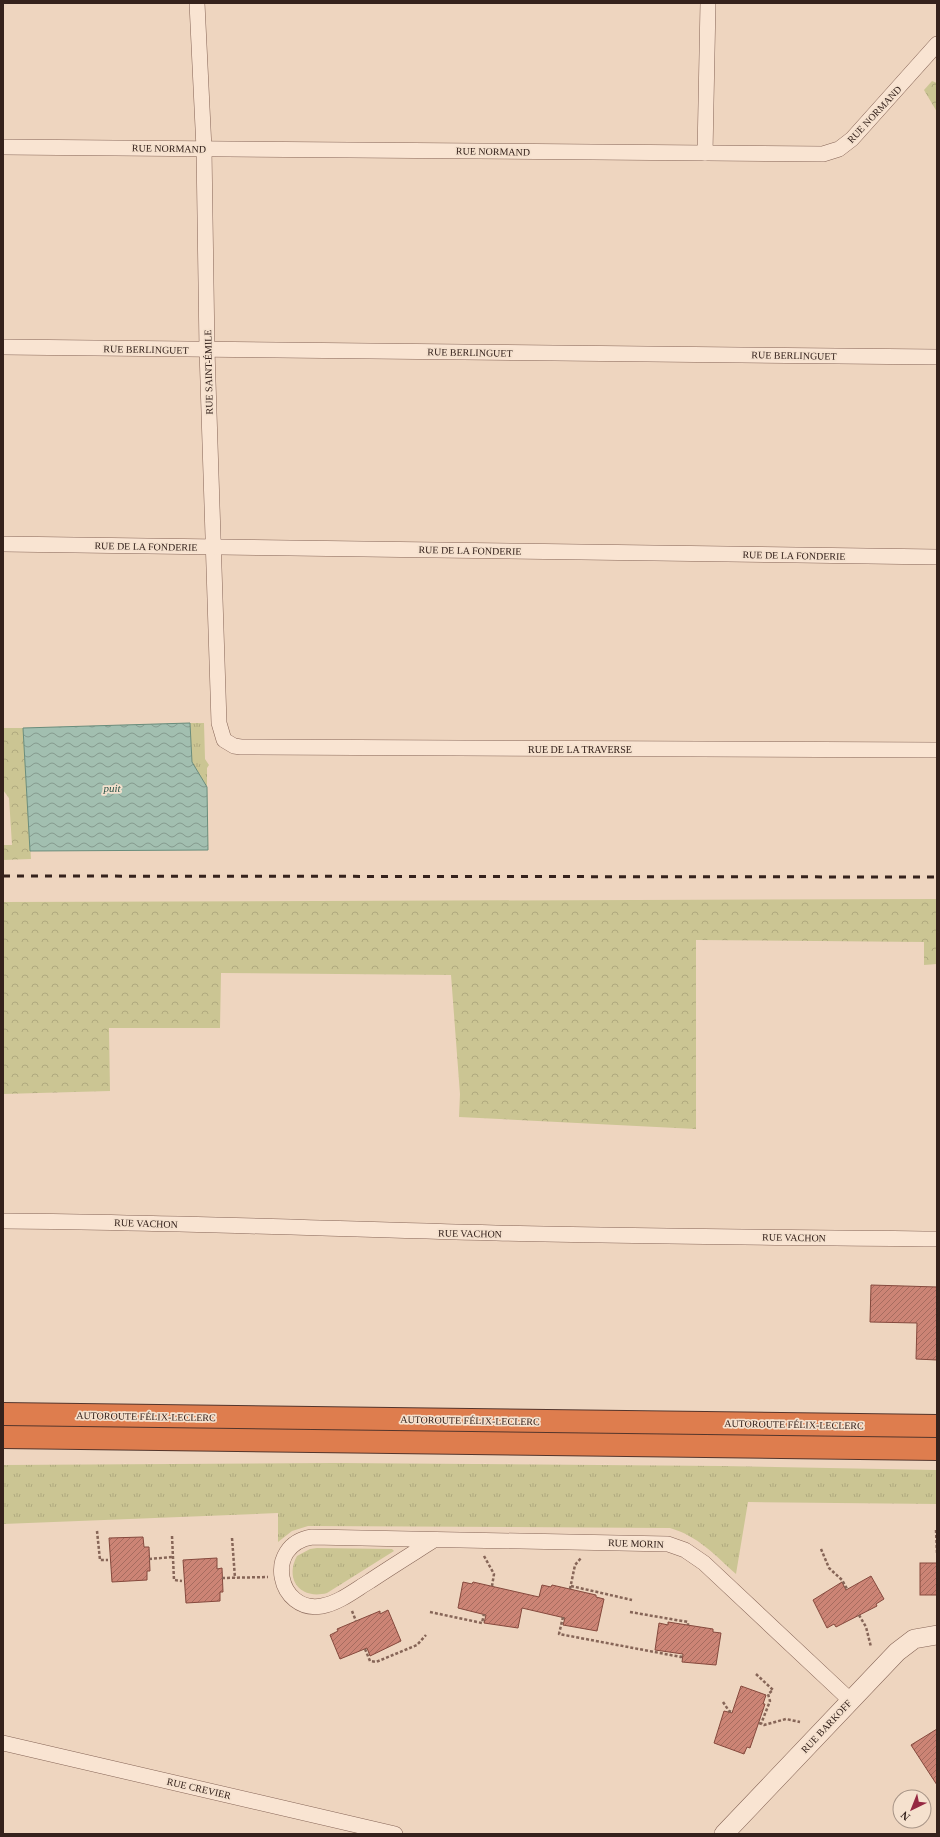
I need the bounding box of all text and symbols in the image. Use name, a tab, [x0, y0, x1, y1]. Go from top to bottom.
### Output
street label: RUE NORMAND	[845, 83, 904, 145]
street label: RUE NORMAND	[132, 142, 206, 155]
street label: RUE NORMAND	[456, 145, 530, 158]
street label: RUE SAINT-ÉMILE	[202, 329, 215, 415]
street label: RUE BERLINGUET	[103, 343, 189, 356]
street label: RUE BERLINGUET	[427, 346, 513, 359]
street label: RUE BERLINGUET	[751, 349, 837, 362]
street label: RUE DE LA FONDERIE	[94, 540, 198, 553]
street label: RUE DE LA FONDERIE	[418, 544, 522, 557]
street label: RUE DE LA FONDERIE	[742, 549, 846, 562]
street label: RUE DE LA TRAVERSE	[528, 744, 632, 755]
water label: puit	[102, 782, 121, 794]
street label: RUE VACHON	[114, 1217, 178, 1230]
street label: RUE VACHON	[438, 1227, 502, 1240]
street label: RUE VACHON	[762, 1231, 826, 1244]
street label: AUTOROUTE FÉLIX-LECLERC	[76, 1410, 216, 1423]
street label: AUTOROUTE FÉLIX-LECLERC	[400, 1414, 540, 1427]
street label: AUTOROUTE FÉLIX-LECLERC	[724, 1418, 864, 1431]
street label: RUE MORIN	[608, 1537, 664, 1550]
street label: RUE BARKOFF	[799, 1697, 854, 1755]
street label: RUE CREVIER	[166, 1776, 232, 1801]
north arrow	[892, 1789, 932, 1829]
text: N	[898, 1809, 912, 1823]

